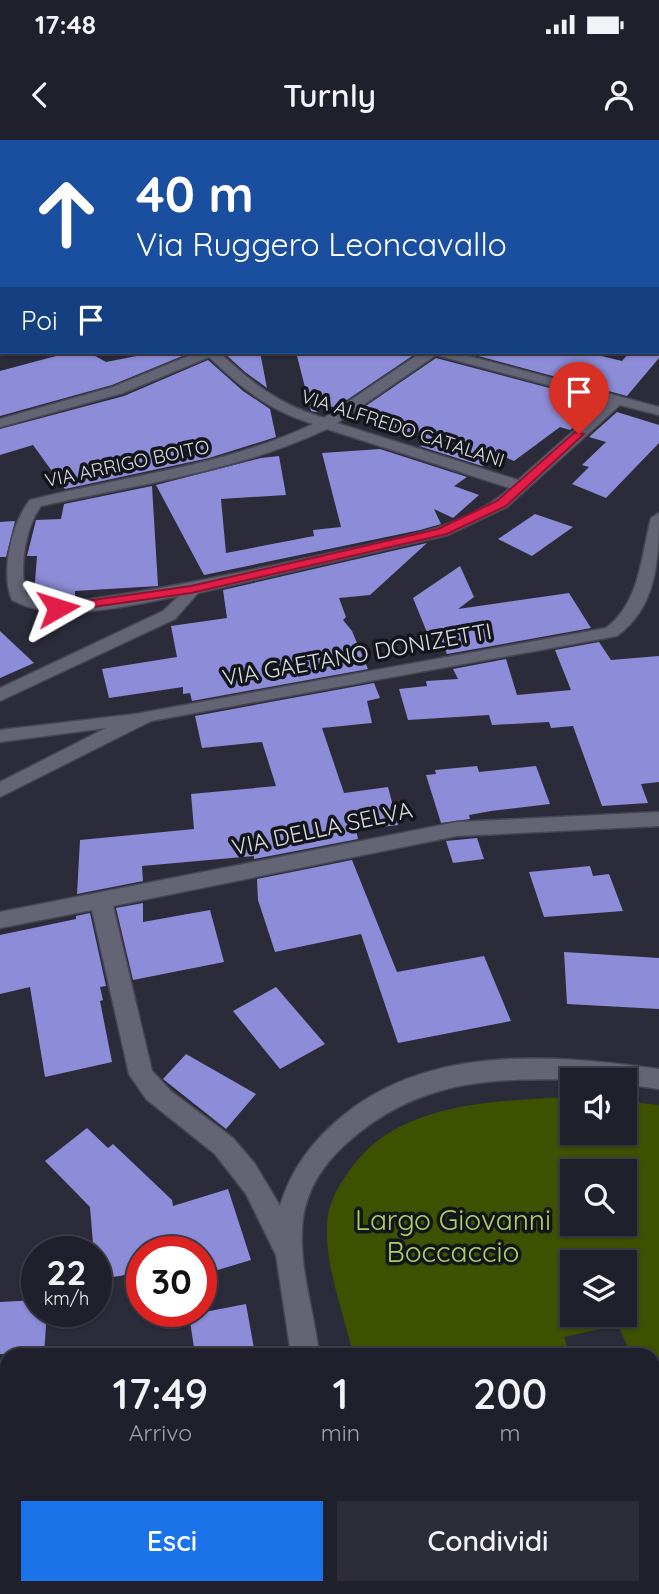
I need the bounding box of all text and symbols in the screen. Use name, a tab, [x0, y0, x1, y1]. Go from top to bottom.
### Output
text: 17:48	[35, 8, 96, 41]
text: Turnly	[283, 75, 376, 115]
icon: back	[21, 76, 59, 114]
icon: person	[600, 76, 638, 114]
text: 40 m	[136, 163, 254, 224]
icon: ahead	[21, 168, 112, 259]
text: Via Ruggero Leoncavallo	[136, 224, 507, 264]
icon: arrive	[72, 301, 110, 339]
text: Poi	[21, 304, 58, 337]
pin	[549, 362, 609, 434]
icon: arrive	[560, 373, 598, 411]
street label: VIA ALFREDO CATALANI	[298, 384, 508, 472]
street label: VIA ARRIGO BOITO	[43, 434, 211, 492]
position arrow	[21, 571, 95, 645]
street label: VIA GAETANO DONIZETTI	[220, 616, 494, 692]
street label: VIA DELLA SELVA	[229, 795, 415, 861]
map controls	[560, 1068, 637, 1327]
button: sound	[560, 1068, 637, 1145]
button: search	[560, 1159, 637, 1236]
park label: Largo Giovanni Boccaccio	[355, 1202, 551, 1269]
speed limit sign: 30	[126, 1236, 217, 1327]
text: 22	[47, 1250, 86, 1294]
button: layers	[560, 1250, 637, 1327]
text: km/h	[44, 1287, 89, 1310]
text: 17:49	[113, 1367, 208, 1420]
text: 1	[332, 1367, 348, 1420]
text: 200	[473, 1367, 547, 1420]
text: Arrivo	[129, 1418, 192, 1447]
text: min	[321, 1418, 360, 1447]
text: m	[500, 1418, 521, 1447]
button: Esci	[21, 1501, 323, 1581]
button: Condividi	[337, 1501, 639, 1581]

